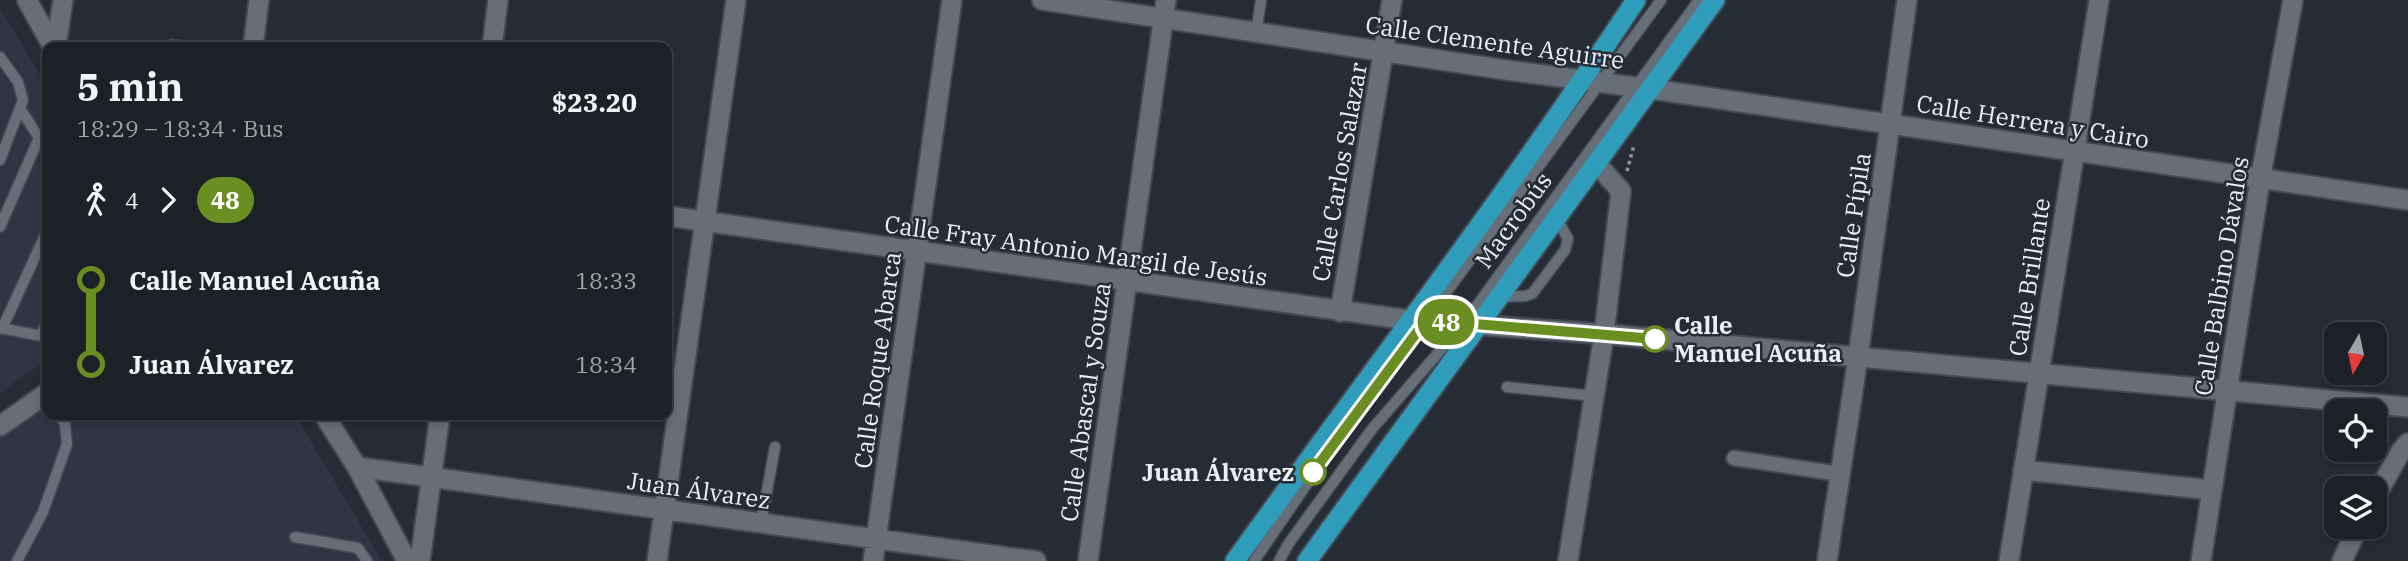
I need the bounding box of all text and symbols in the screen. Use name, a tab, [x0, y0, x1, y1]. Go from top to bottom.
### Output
street label: Calle Clemente Aguirre	[1364, 8, 1626, 76]
street label: Calle Carlos Salazar	[1304, 60, 1374, 284]
text: 5 min	[77, 62, 183, 111]
text: $23.20	[552, 85, 637, 119]
street label: Calle Herrera y Cairo	[1914, 87, 2152, 155]
text: 18:29 – 18:34 · Bus	[77, 113, 284, 143]
street label: Calle Pípila	[1828, 150, 1878, 280]
street label: Calle Balbino Dávalos	[2186, 154, 2256, 398]
street label: Macrobús	[1467, 165, 1559, 275]
icon: walk	[77, 181, 115, 219]
icon: forward	[149, 181, 187, 219]
text: 48	[211, 184, 240, 216]
text: 4	[125, 185, 139, 215]
street label: Calle Brillante	[2001, 196, 2057, 358]
street label: Calle Fray Antonio Margil de Jesús	[882, 207, 1270, 293]
street label: Calle Roque Abarca	[846, 250, 908, 470]
text: Calle Manuel Acuña	[129, 263, 381, 297]
text: 18:33	[575, 265, 637, 295]
street label: Calle Abascal y Souza	[1052, 280, 1118, 524]
line badge: 48	[1414, 299, 1478, 345]
text: 48	[1432, 306, 1460, 338]
place label: Calle Manuel Acuña	[1674, 309, 1842, 369]
north arrow	[2324, 322, 2387, 385]
map controls	[2324, 322, 2387, 539]
marker: Calle Manuel Acuña	[1642, 326, 1668, 352]
text: Juan Álvarez	[129, 347, 294, 381]
text: 18:34	[575, 349, 637, 379]
button: locate	[2324, 399, 2387, 462]
place label: Juan Álvarez	[1142, 456, 1294, 488]
marker: Juan Álvarez	[1300, 459, 1326, 485]
street label: Juan Álvarez	[625, 464, 773, 516]
button: layers	[2324, 476, 2387, 539]

